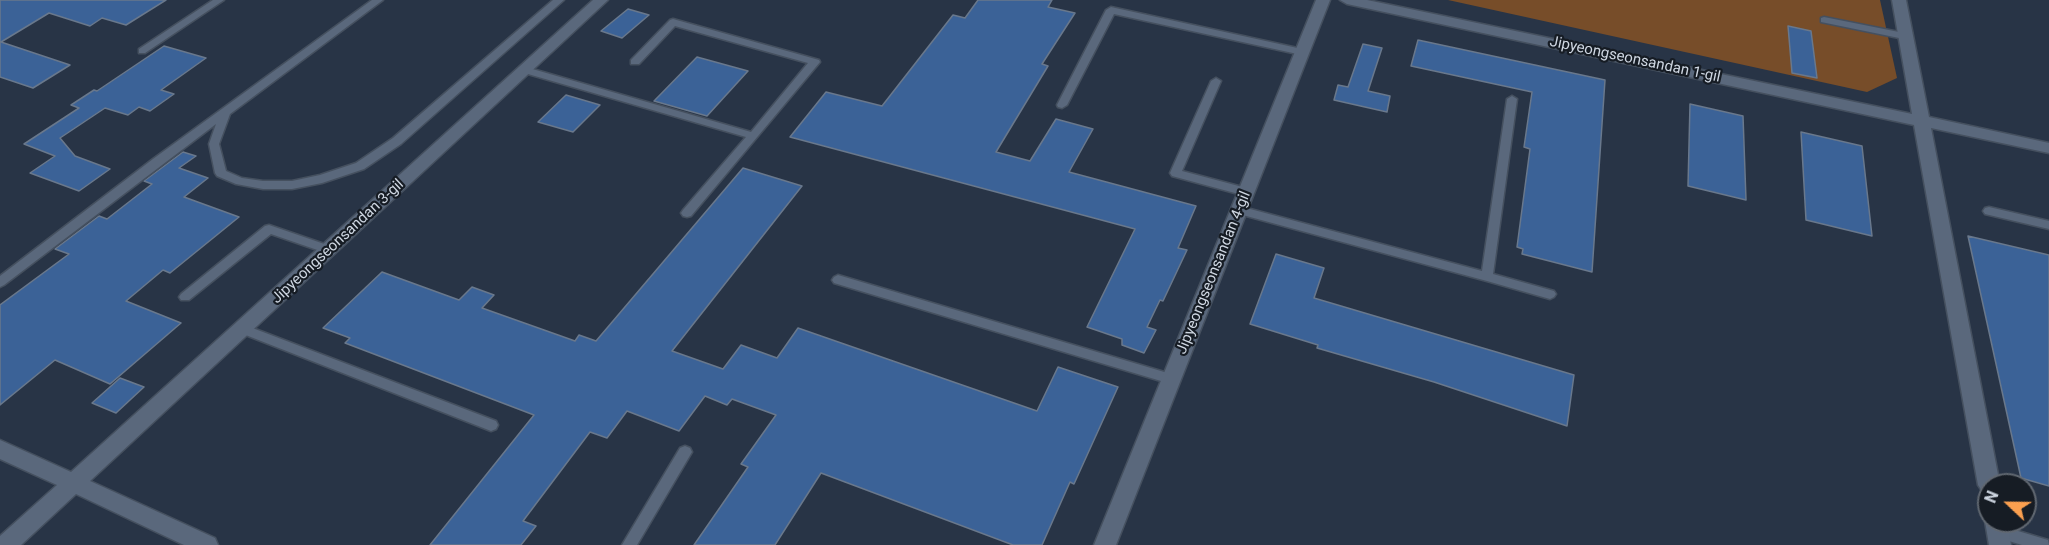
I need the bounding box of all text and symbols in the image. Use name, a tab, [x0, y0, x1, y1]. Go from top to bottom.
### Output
street label: Jipyeongseonsandan 1-gil	[1548, 33, 1722, 87]
street label: Jipyeongseonsandan 3-gil	[268, 176, 408, 308]
street label: Jipyeongseonsandan 4-gil	[1173, 189, 1255, 357]
north arrow	[1977, 473, 2037, 533]
text: N	[1981, 488, 2003, 506]

